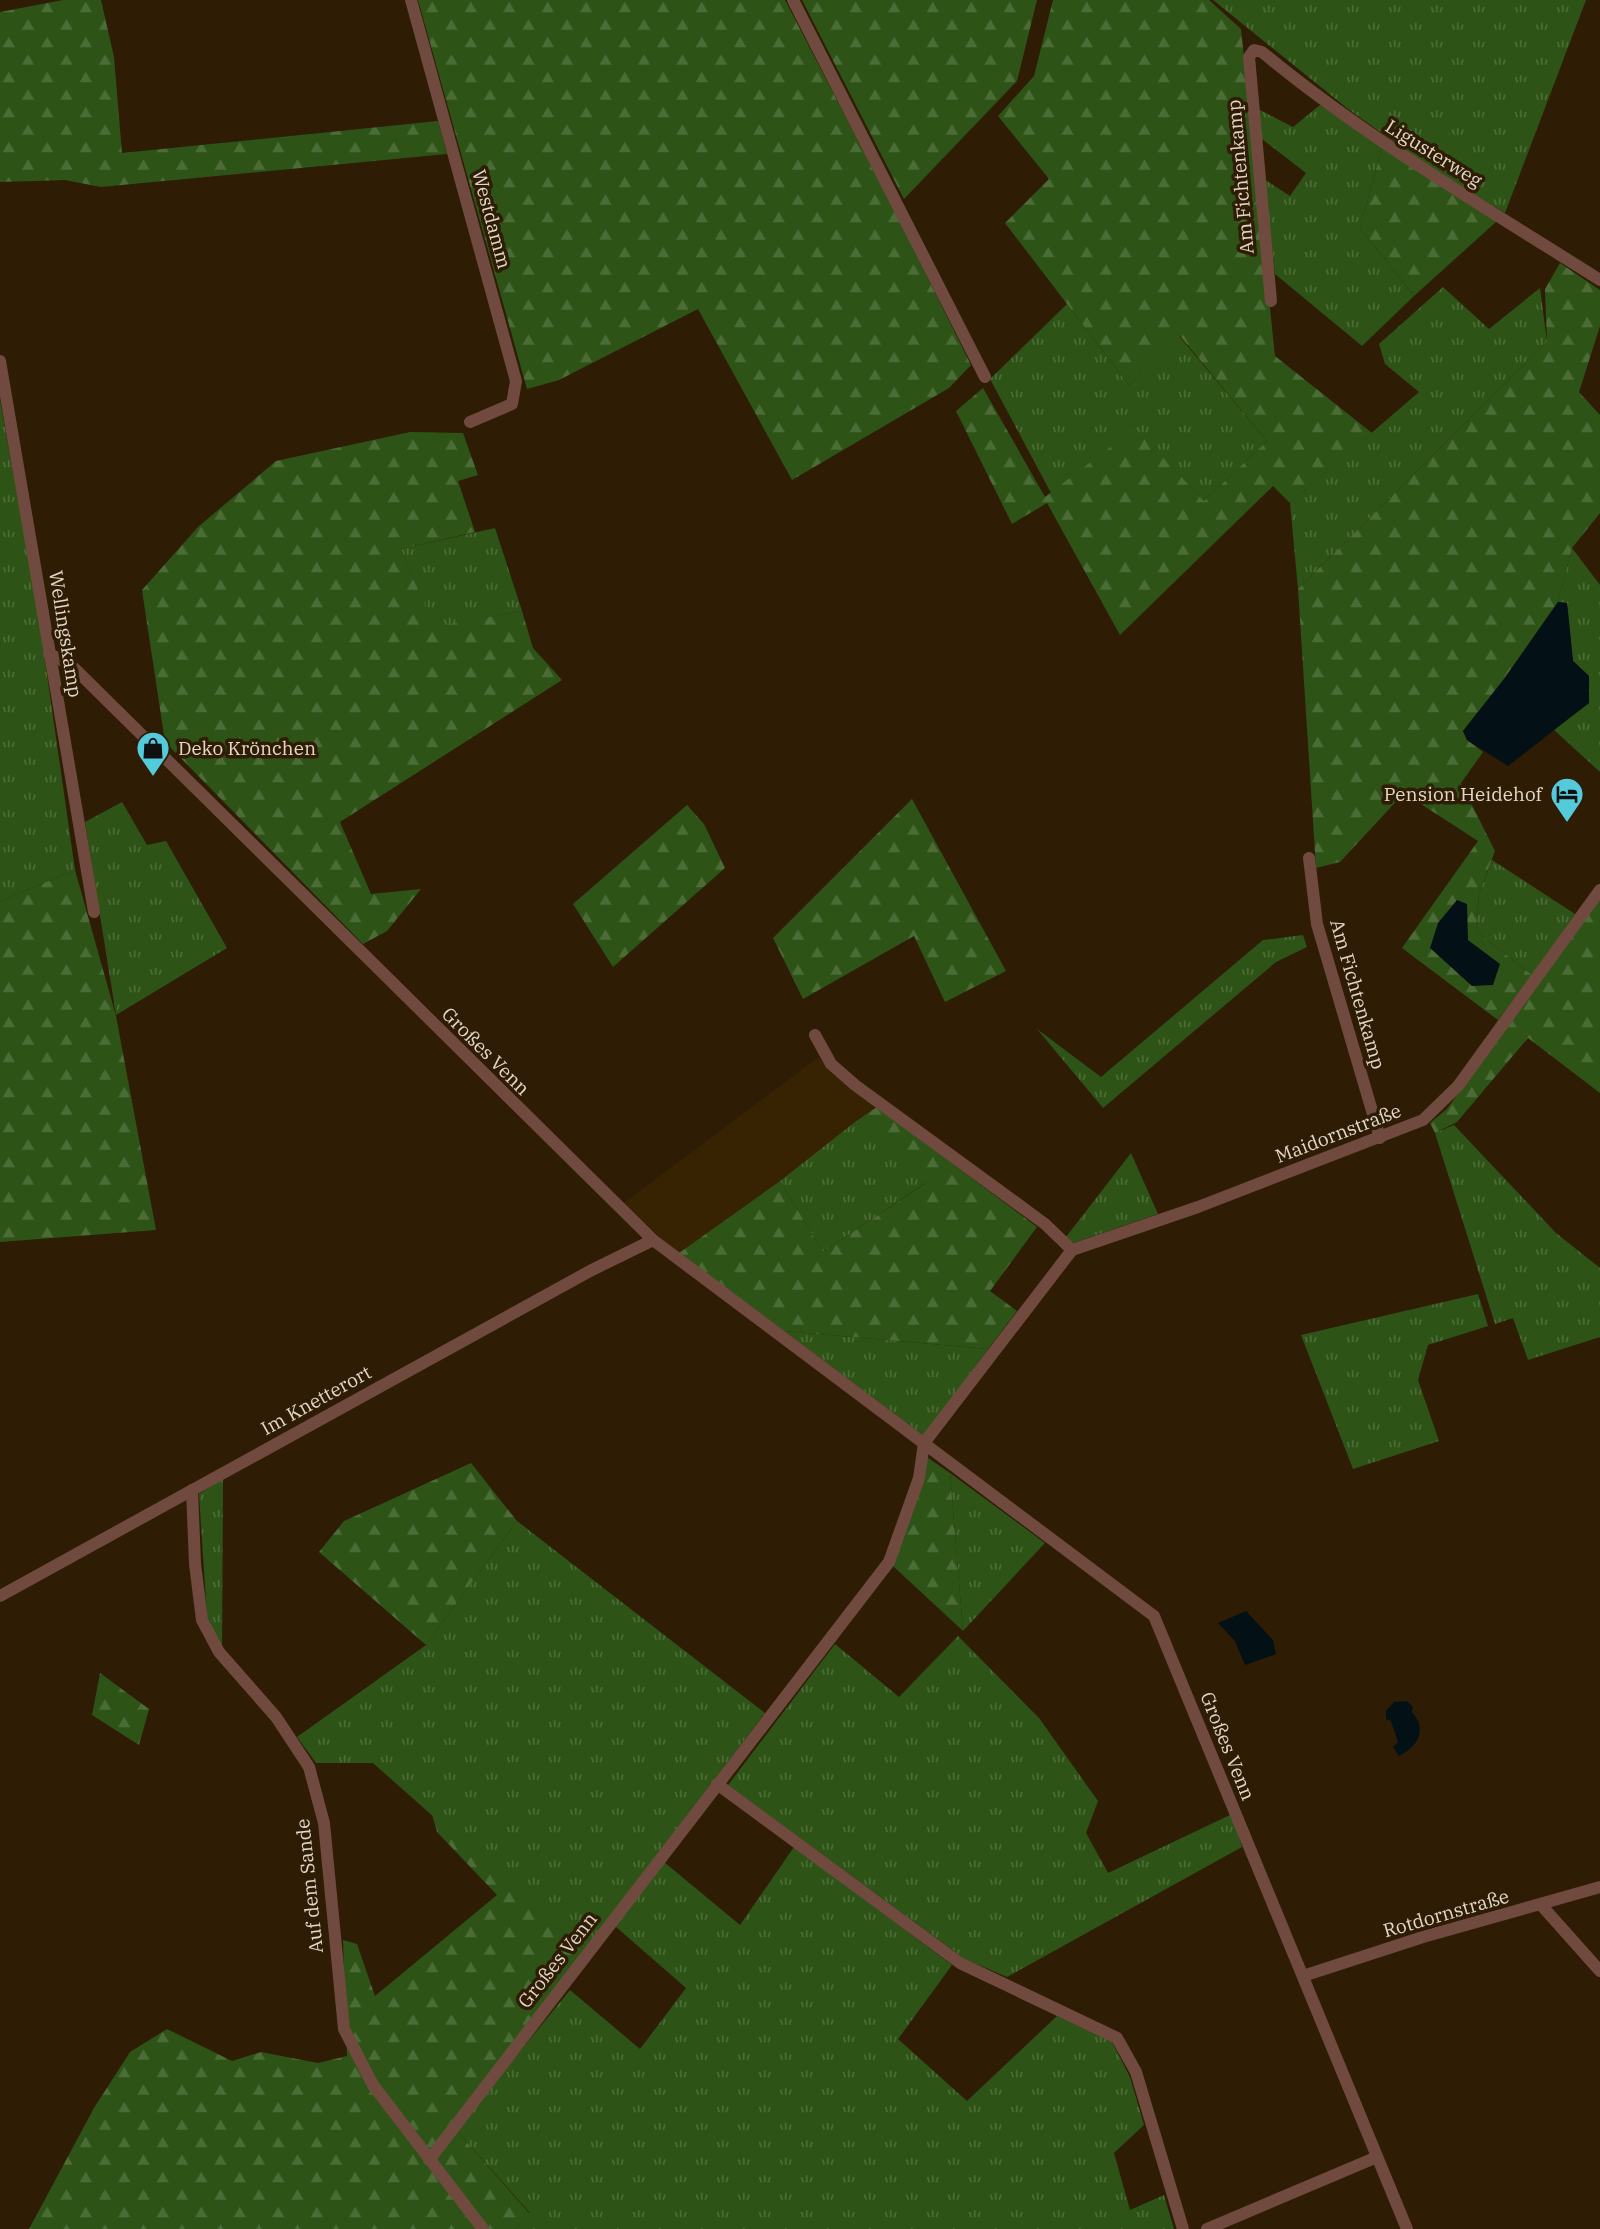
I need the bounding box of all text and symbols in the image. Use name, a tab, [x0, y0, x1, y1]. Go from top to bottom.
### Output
street label: Am Fichtenkamp	[1221, 99, 1259, 255]
street label: Ligusterweg	[1381, 114, 1487, 193]
street label: Westdamm	[467, 167, 517, 271]
street label: Wellingskamp	[44, 569, 88, 699]
shop icon: Deko Krönchen	[134, 729, 172, 778]
place label: Deko Krönchen	[178, 736, 316, 760]
hotel icon: Pension Heidehof	[1548, 775, 1586, 824]
place label: Pension Heidehof	[1384, 782, 1543, 806]
street label: Am Fichtenkamp	[1325, 916, 1391, 1072]
street label: Großes Venn	[437, 1002, 535, 1100]
street label: Maidornstraße	[1272, 1098, 1404, 1168]
street label: Im Knetterort	[257, 1360, 376, 1440]
street label: Großes Venn	[1195, 1688, 1261, 1804]
street label: Auf dem Sande	[290, 1818, 328, 1954]
street label: Rotdornstraße	[1380, 1884, 1512, 1942]
street label: Großes Venn	[512, 1907, 602, 2013]

